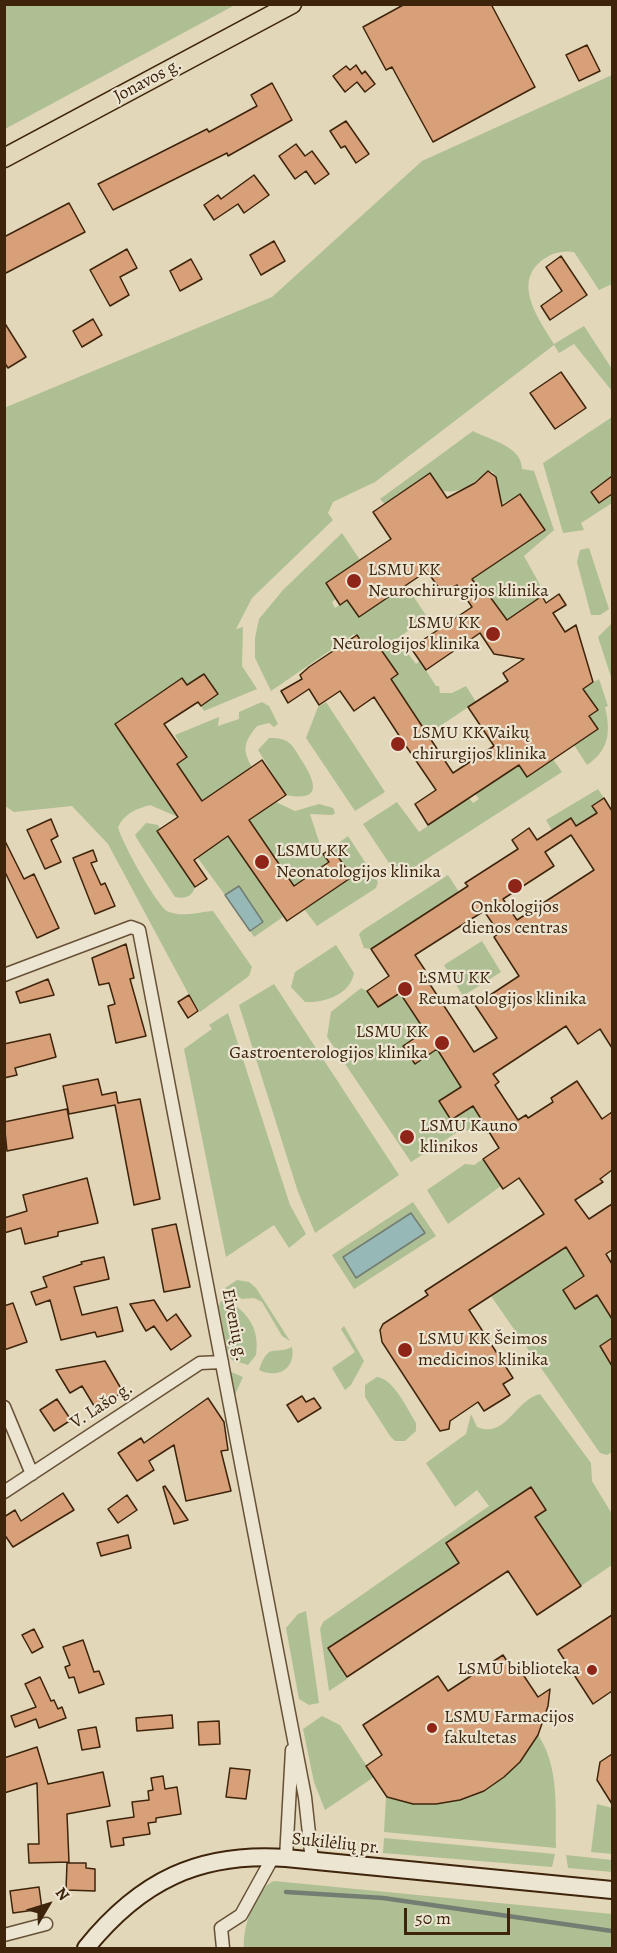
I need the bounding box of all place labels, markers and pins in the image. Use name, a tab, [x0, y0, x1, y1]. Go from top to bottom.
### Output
place label: LSMU KK Neurochirurgijos klinika	[368, 560, 549, 602]
marker: LSMU KK Neurochirurgijos klinika	[345, 572, 363, 590]
place label: LSMU KK Neurologijos klinika	[332, 613, 480, 656]
marker: LSMU KK Neurologijos klinika	[484, 625, 502, 643]
place label: LSMU KK Vaikų chirurgijos klinika	[412, 723, 547, 766]
marker: LSMU KK Vaikų chirurgijos klinika	[389, 735, 407, 753]
place label: LSMU KK Neonatologijos klinika	[276, 841, 441, 884]
marker: LSMU KK Neonatologijos klinika	[253, 853, 271, 871]
marker: Onkologijos dienos centras	[506, 877, 524, 895]
place label: Onkologijos dienos centras	[462, 897, 568, 940]
place label: LSMU KK Reumatologijos klinika	[418, 968, 587, 1010]
marker: LSMU KK Reumatologijos klinika	[396, 980, 414, 998]
place label: LSMU KK Gastroenterologijos klinika	[229, 1022, 428, 1064]
marker: LSMU KK Gastroenterologijos klinika	[433, 1034, 451, 1052]
place label: LSMU Kauno klinikos	[420, 1116, 518, 1158]
marker: LSMU Kauno klinikos	[398, 1128, 416, 1146]
place label: LSMU KK Šeimos medicinos klinika	[418, 1329, 548, 1372]
marker: LSMU KK Šeimos medicinos klinika	[396, 1341, 414, 1359]
place label: LSMU biblioteka	[457, 1659, 580, 1681]
marker: LSMU biblioteka	[585, 1663, 599, 1677]
place label: LSMU Farmacijos fakultetas	[444, 1707, 574, 1750]
marker: LSMU Farmacijos fakultetas	[425, 1721, 439, 1735]

